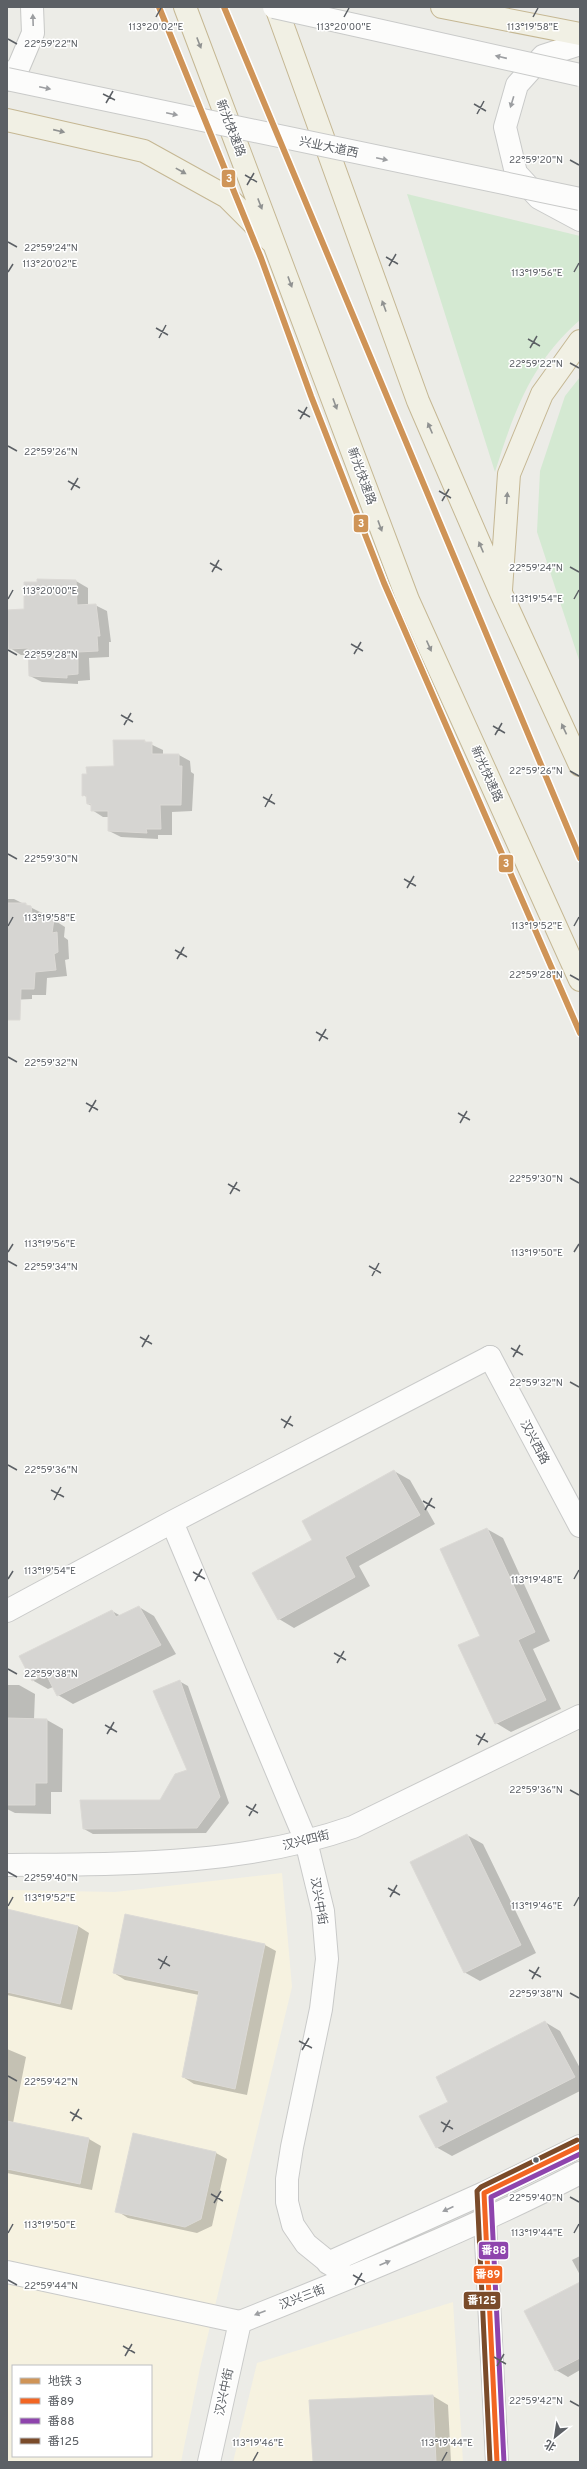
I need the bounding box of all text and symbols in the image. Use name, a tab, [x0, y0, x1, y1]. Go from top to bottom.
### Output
one-way arrow	[29, 14, 36, 26]
text: 113°20'02"E	[129, 21, 183, 34]
text: 113°20'00"E	[316, 21, 372, 34]
text: 113°19'58"E	[507, 21, 559, 34]
text: 22°59'22"N	[24, 38, 78, 51]
one-way arrow	[196, 38, 202, 50]
one-way arrow	[495, 53, 507, 59]
one-way arrow	[39, 85, 51, 91]
one-way arrow	[509, 96, 515, 108]
street label: 新光快速路	[212, 97, 248, 159]
one-way arrow	[166, 112, 178, 118]
one-way arrow	[52, 129, 65, 135]
street label: 兴业大道西	[298, 134, 360, 162]
text: 22°59'20"N	[509, 154, 563, 167]
one-way arrow	[376, 156, 388, 162]
one-way arrow	[175, 168, 187, 175]
line badge: 3	[221, 169, 236, 188]
text: 3	[226, 172, 232, 186]
one-way arrow	[258, 199, 264, 211]
text: 22°59'24"N	[24, 242, 78, 255]
text: 113°20'02"E	[23, 258, 77, 271]
text: 113°19'56"E	[511, 267, 563, 280]
one-way arrow	[287, 277, 293, 289]
one-way arrow	[381, 300, 387, 312]
text: 22°59'22"N	[509, 358, 563, 371]
one-way arrow	[332, 398, 338, 410]
one-way arrow	[426, 422, 433, 434]
street label: 新光快速路	[343, 445, 379, 507]
text: 22°59'26"N	[24, 446, 78, 459]
one-way arrow	[504, 492, 511, 504]
line badge: 3	[353, 514, 369, 533]
text: 3	[358, 517, 364, 531]
one-way arrow	[378, 520, 384, 532]
one-way arrow	[478, 542, 484, 553]
text: 22°59'24"N	[509, 562, 563, 575]
text: 113°20'00"E	[22, 585, 78, 598]
text: 113°19'54"E	[511, 593, 563, 606]
one-way arrow	[426, 641, 432, 652]
text: 22°59'28"N	[24, 649, 78, 662]
one-way arrow	[561, 724, 567, 735]
street label: 新光快速路	[467, 744, 506, 805]
text: 22°59'26"N	[509, 765, 563, 778]
text: 22°59'30"N	[24, 853, 78, 866]
line badge: 3	[498, 854, 514, 873]
text: 3	[503, 857, 509, 871]
text: 113°19'58"E	[24, 912, 76, 925]
text: 113°19'52"E	[511, 920, 563, 933]
text: 22°59'28"N	[509, 969, 563, 982]
text: 22°59'32"N	[24, 1057, 78, 1070]
text: 22°59'30"N	[509, 1173, 563, 1186]
text: 113°19'56"E	[24, 1238, 76, 1251]
text: 113°19'50"E	[511, 1247, 563, 1260]
text: 22°59'34"N	[24, 1261, 78, 1274]
text: 22°59'32"N	[509, 1377, 563, 1390]
street label: 汉兴西路	[516, 1418, 552, 1467]
text: 22°59'36"N	[24, 1464, 78, 1477]
text: 113°19'54"E	[24, 1565, 76, 1578]
text: 113°19'48"E	[511, 1574, 563, 1587]
text: 22°59'38"N	[24, 1668, 78, 1681]
text: 22°59'36"N	[509, 1784, 563, 1797]
street label: 汉兴四街	[281, 1827, 331, 1855]
text: 22°59'40"N	[24, 1872, 78, 1885]
street label: 汉兴中街	[306, 1876, 330, 1926]
text: 113°19'52"E	[24, 1892, 76, 1905]
text: 113°19'46"E	[511, 1900, 563, 1913]
text: 22°59'38"N	[509, 1988, 563, 2001]
text: 22°59'42"N	[24, 2076, 78, 2089]
unlabelled marker	[531, 2155, 541, 2165]
text: 22°59'40"N	[509, 2192, 563, 2205]
one-way arrow	[442, 2206, 454, 2212]
text: 113°19'50"E	[24, 2219, 76, 2232]
text: 113°19'44"E	[511, 2227, 563, 2240]
line badge: 番88	[478, 2241, 509, 2260]
text: 番88	[482, 2244, 506, 2258]
one-way arrow	[379, 2260, 391, 2266]
line badge: 番89	[473, 2265, 503, 2284]
text: 番89	[476, 2268, 501, 2282]
text: 22°59'44"N	[24, 2280, 78, 2293]
street label: 汉兴三街	[277, 2282, 328, 2314]
line badge: 番125	[463, 2291, 501, 2310]
text: 番125	[468, 2294, 497, 2308]
one-way arrow	[254, 2311, 266, 2317]
legend	[12, 2365, 152, 2457]
street label: 汉兴中街	[212, 2367, 238, 2417]
text: 地铁 3	[48, 2374, 82, 2390]
text: 番89	[48, 2394, 74, 2410]
text: 22°59'42"N	[509, 2395, 563, 2408]
text: 番88	[48, 2414, 75, 2430]
north arrow	[535, 2417, 575, 2457]
text: 番125	[48, 2434, 79, 2450]
text: 北	[542, 2436, 559, 2454]
text: 113°19'46"E	[232, 2437, 284, 2450]
text: 113°19'44"E	[421, 2437, 473, 2450]

